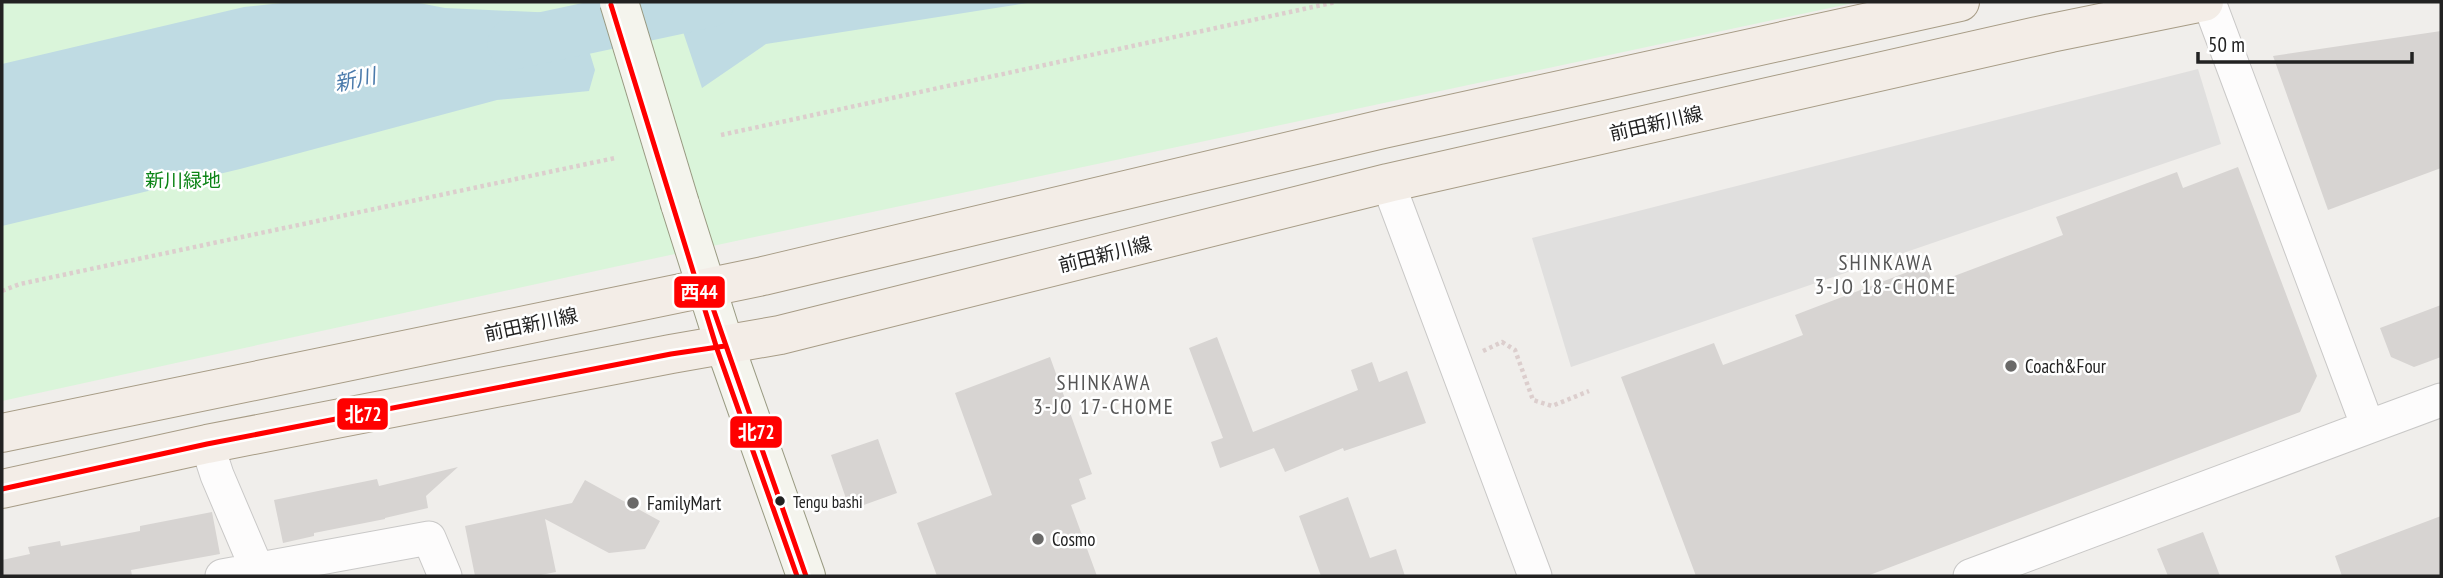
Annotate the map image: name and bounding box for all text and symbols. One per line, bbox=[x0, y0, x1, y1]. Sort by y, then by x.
scale bar bbox=[2198, 21, 2412, 65]
text: 50 m bbox=[2208, 31, 2245, 58]
water label: 新川 bbox=[332, 62, 380, 97]
street label: 前田新川線 bbox=[1607, 101, 1705, 145]
park label: 新川緑地 bbox=[145, 168, 221, 192]
street label: 前田新川線 bbox=[1056, 231, 1154, 277]
district label: SHINKAWA 3-JO 18-CHOME bbox=[1815, 249, 1957, 300]
line badge: 西44 bbox=[673, 275, 726, 309]
text: 西44 bbox=[680, 280, 718, 304]
street label: 前田新川線 bbox=[482, 302, 580, 346]
place label: Coach&Four bbox=[2025, 354, 2107, 378]
marker: Coach&Four bbox=[2003, 358, 2019, 374]
district label: SHINKAWA 3-JO 17-CHOME bbox=[1033, 369, 1175, 420]
line badge: 北72 bbox=[336, 397, 389, 431]
text: 北72 bbox=[344, 402, 382, 426]
line badge: 北72 bbox=[729, 415, 783, 449]
text: 北72 bbox=[737, 420, 775, 444]
place label: FamilyMart bbox=[647, 491, 722, 515]
place label: Tengu bashi bbox=[793, 491, 863, 513]
marker: Tengu bashi bbox=[773, 494, 787, 508]
marker: FamilyMart bbox=[625, 495, 641, 511]
place label: Cosmo bbox=[1052, 527, 1095, 551]
marker: Cosmo bbox=[1030, 531, 1046, 547]

